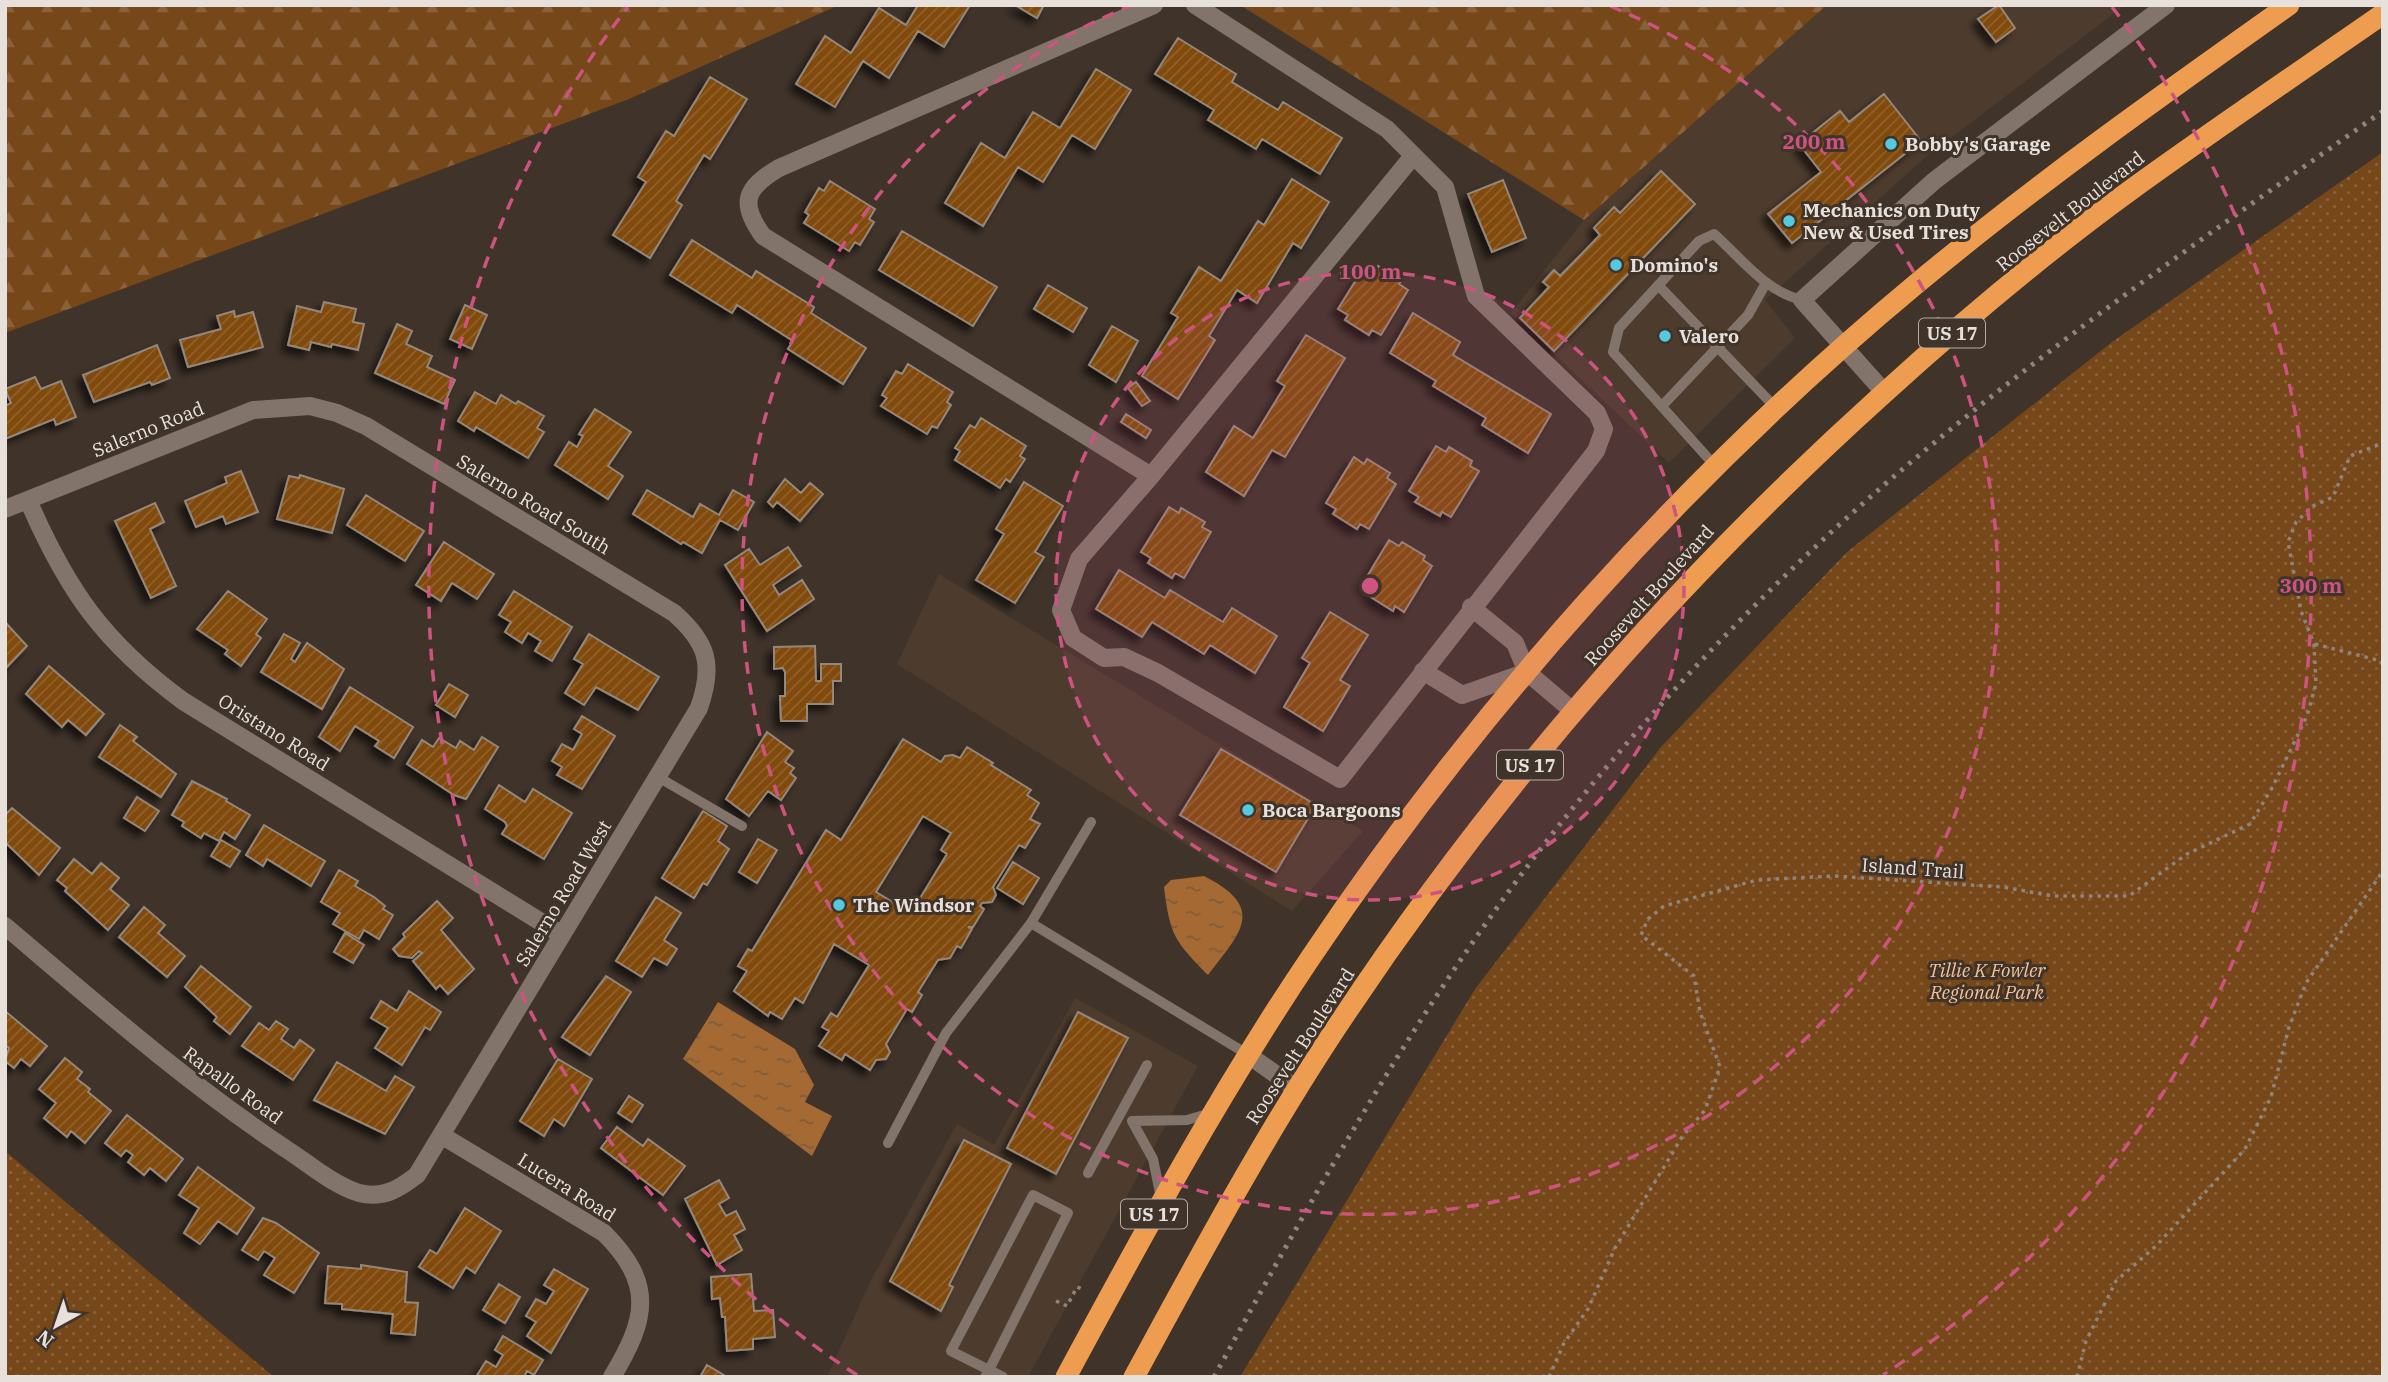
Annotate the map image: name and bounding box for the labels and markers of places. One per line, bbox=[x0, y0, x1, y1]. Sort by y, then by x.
place label: Bobby's Garage bbox=[1905, 132, 2051, 156]
marker: Bobby's Garage bbox=[1883, 136, 1899, 152]
place label: Mechanics on Duty New & Used Tires bbox=[1803, 198, 1980, 244]
marker: Mechanics on Duty New & Used Tires bbox=[1781, 213, 1797, 229]
place label: Domino's bbox=[1630, 253, 1718, 277]
marker: Domino's bbox=[1608, 257, 1624, 273]
place label: Valero bbox=[1679, 324, 1739, 348]
marker: Valero bbox=[1657, 328, 1673, 344]
centre of rings bbox=[1358, 574, 1382, 598]
place label: Boca Bargoons bbox=[1262, 798, 1401, 822]
marker: Boca Bargoons bbox=[1240, 802, 1256, 818]
place label: The Windsor bbox=[853, 893, 975, 917]
marker: The Windsor bbox=[831, 897, 847, 913]

